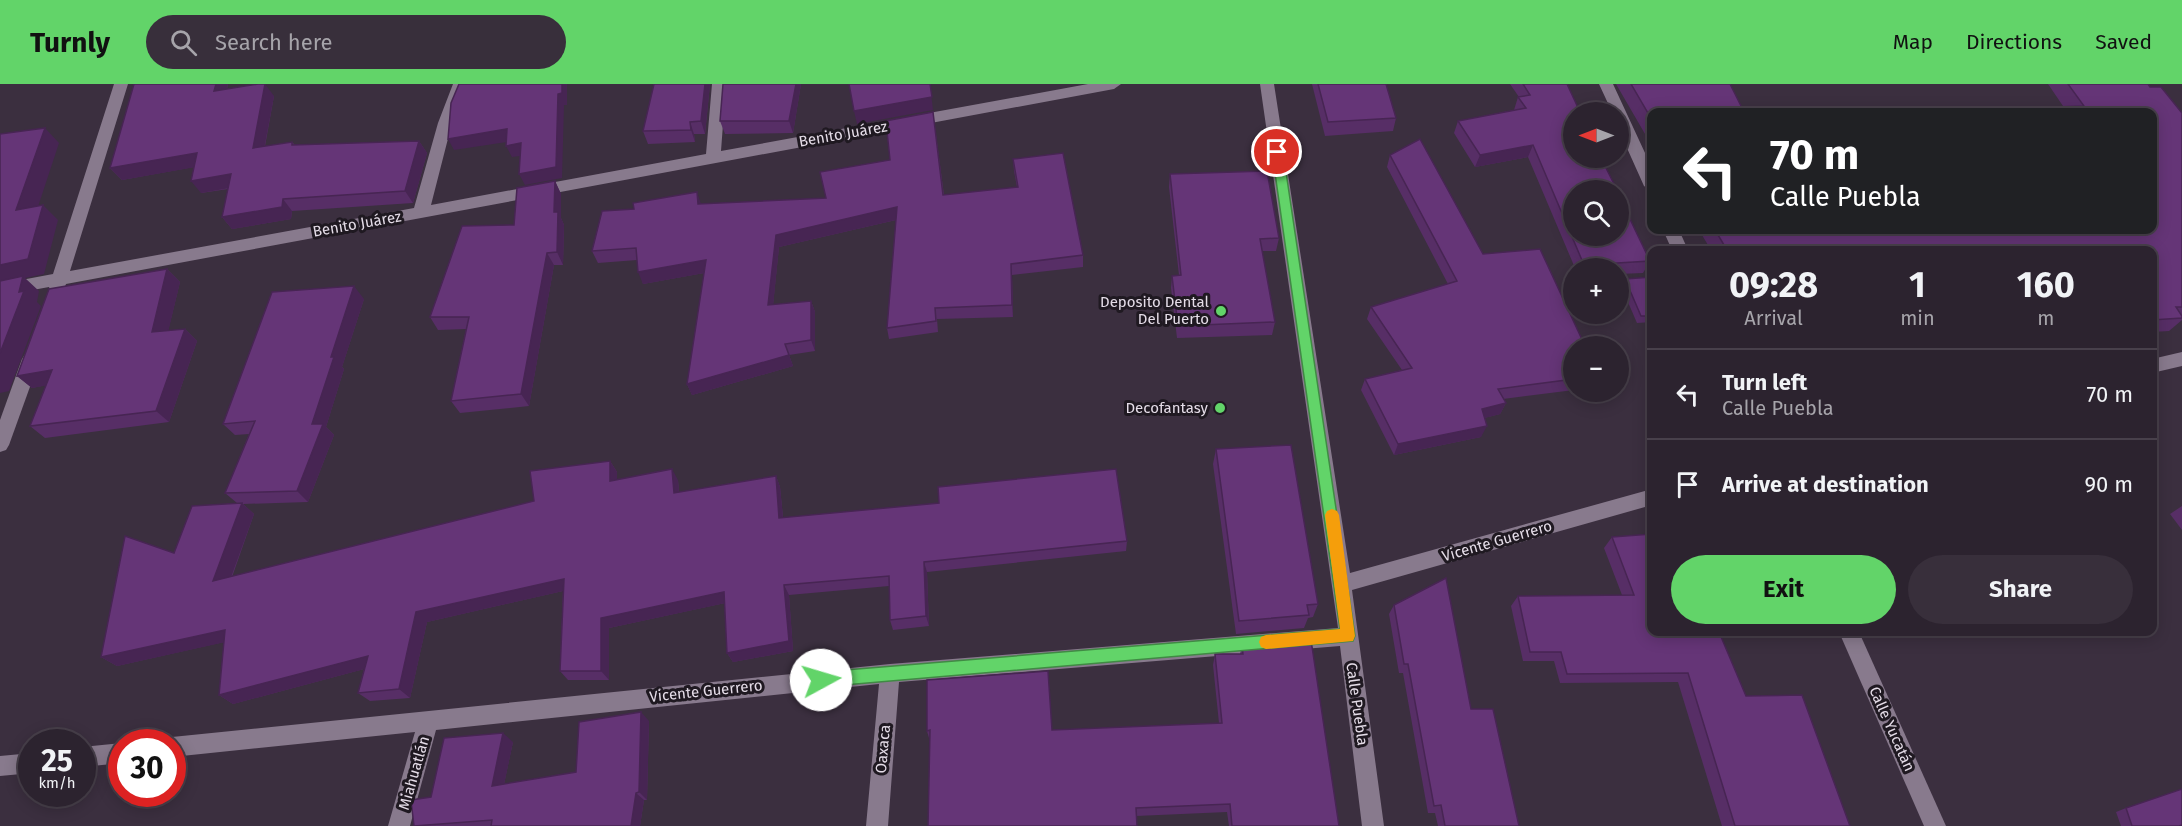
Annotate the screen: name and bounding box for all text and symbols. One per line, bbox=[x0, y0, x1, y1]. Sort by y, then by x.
search box bbox=[146, 15, 566, 69]
text: Turnly bbox=[30, 26, 110, 59]
icon: search bbox=[167, 26, 200, 59]
text: Search here bbox=[215, 29, 332, 56]
text: Map bbox=[1893, 29, 1933, 55]
text: Directions bbox=[1966, 29, 2062, 55]
text: Saved bbox=[2095, 29, 2152, 55]
north arrow bbox=[1563, 102, 1629, 168]
map controls bbox=[1563, 102, 1629, 402]
street label: Benito Juárez bbox=[797, 117, 889, 151]
pin bbox=[1251, 126, 1302, 177]
text: 70 m bbox=[1770, 130, 1859, 180]
icon: left bbox=[1671, 132, 1749, 210]
icon: arrive bbox=[1260, 135, 1293, 168]
button: search bbox=[1563, 180, 1629, 246]
text: Calle Puebla bbox=[1770, 181, 1921, 213]
street label: Benito Juárez bbox=[311, 207, 403, 241]
button: + bbox=[1563, 258, 1629, 324]
text: 09:28 bbox=[1729, 263, 1818, 307]
text: 1 bbox=[1909, 263, 1926, 307]
text: 160 bbox=[2017, 263, 2075, 307]
place label: Deposito Dental Del Puerto bbox=[1100, 293, 1210, 328]
marker: Deposito Dental Del Puerto bbox=[1214, 304, 1228, 318]
text: Arrival bbox=[1744, 306, 1803, 330]
text: min bbox=[1900, 306, 1935, 330]
text: m bbox=[2037, 306, 2054, 330]
button: − bbox=[1563, 336, 1629, 402]
text: Turn left bbox=[1722, 369, 1807, 396]
icon: left bbox=[1671, 378, 1704, 411]
text: 70 m bbox=[2087, 381, 2133, 408]
text: Calle Puebla bbox=[1722, 396, 1834, 420]
place label: Decofantasy bbox=[1125, 399, 1209, 417]
marker: Decofantasy bbox=[1213, 401, 1227, 415]
icon: arrive bbox=[1671, 468, 1704, 501]
text: Arrive at destination bbox=[1722, 471, 1929, 498]
text: 90 m bbox=[2084, 471, 2133, 498]
street label: Vicente Guerrero bbox=[1440, 517, 1554, 565]
button: Exit bbox=[1671, 555, 1896, 624]
button: Share bbox=[1908, 555, 2133, 624]
position arrow bbox=[789, 648, 853, 712]
street label: Calle Puebla bbox=[1342, 661, 1372, 747]
street label: Vicente Guerrero bbox=[649, 676, 763, 706]
street label: Calle Yucatán bbox=[1865, 684, 1919, 774]
street label: Oaxaca bbox=[872, 724, 894, 774]
speed limit sign: 30 bbox=[108, 729, 186, 807]
street label: Miahuatlán bbox=[395, 734, 433, 812]
text: 25 bbox=[41, 743, 73, 779]
text: km/h bbox=[38, 774, 76, 792]

